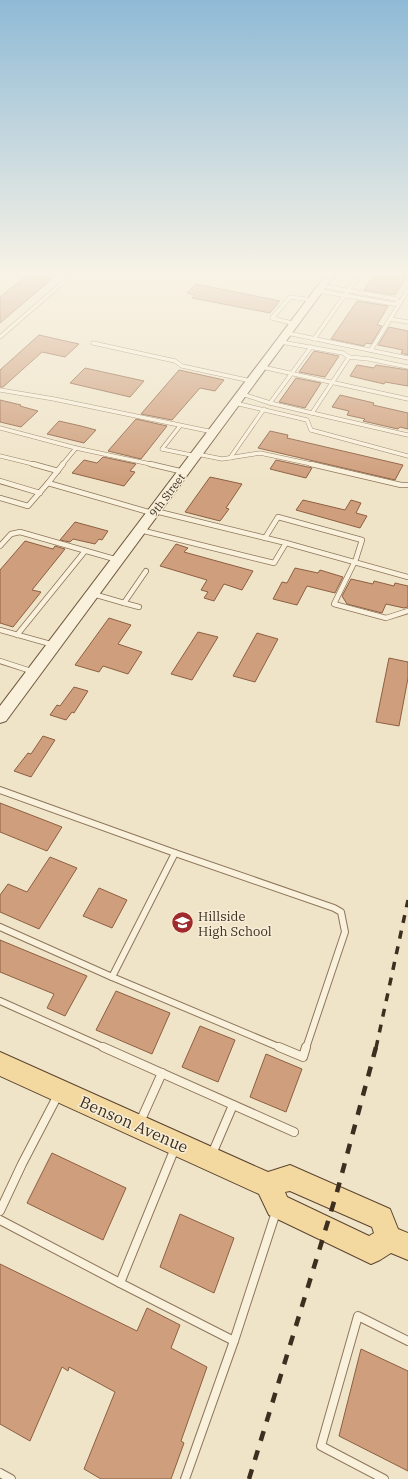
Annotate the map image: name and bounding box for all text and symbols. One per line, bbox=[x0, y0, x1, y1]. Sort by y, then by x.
street label: 9th Street bbox=[146, 470, 188, 520]
place label: Hillside High School bbox=[198, 908, 272, 940]
school or university icon: Hillside High School bbox=[169, 910, 195, 936]
street label: Benson Avenue bbox=[77, 1091, 191, 1157]

